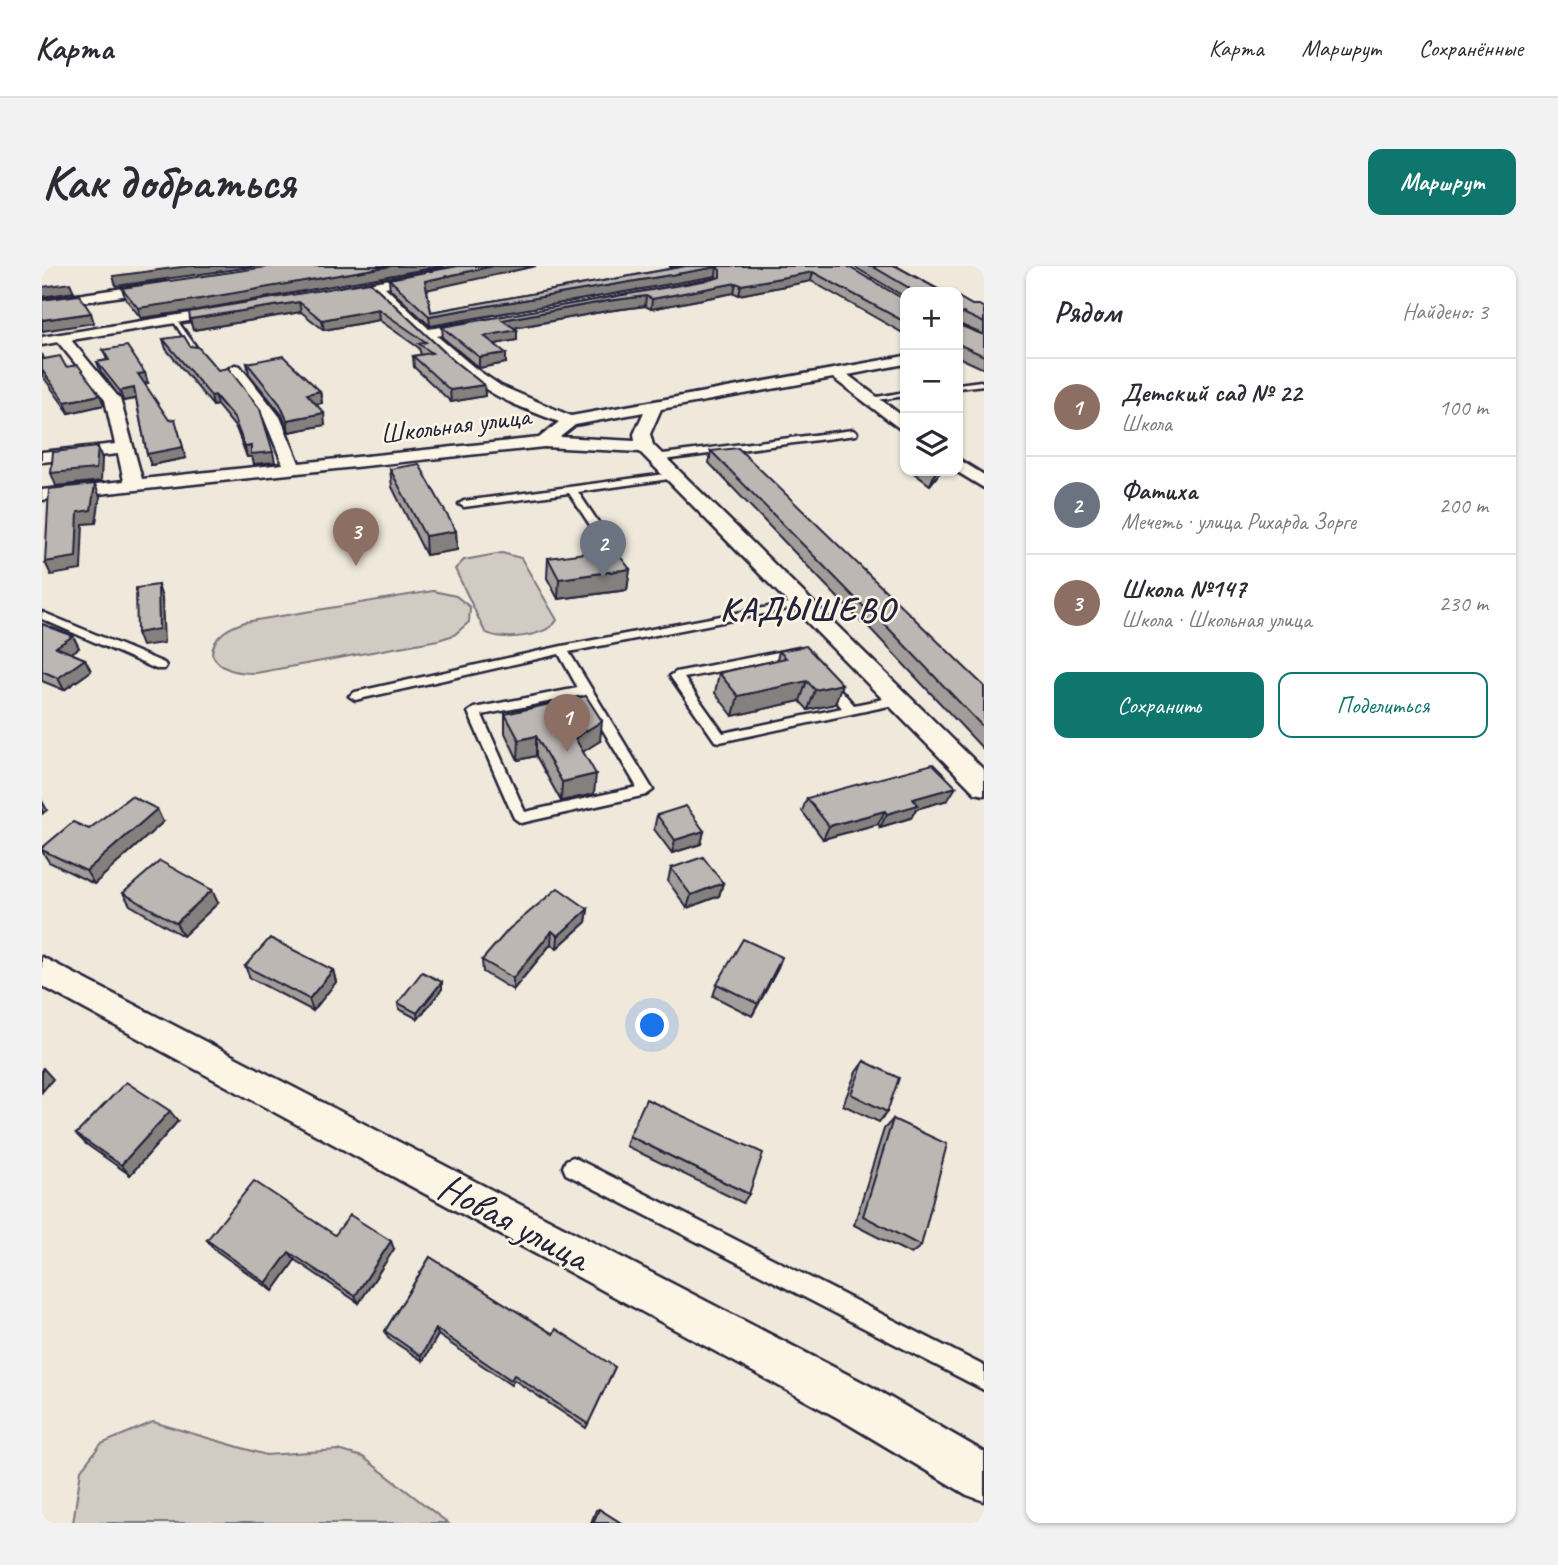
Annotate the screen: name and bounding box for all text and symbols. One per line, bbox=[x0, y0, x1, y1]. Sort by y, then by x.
text: Карта bbox=[35, 27, 114, 69]
text: Карта bbox=[1209, 33, 1264, 63]
text: Маршрут bbox=[1302, 33, 1381, 63]
text: Сохранённые bbox=[1419, 33, 1523, 63]
button: Маршрут bbox=[1368, 149, 1516, 215]
text: Как добраться bbox=[42, 151, 295, 213]
map controls bbox=[900, 287, 963, 476]
button: + bbox=[900, 287, 963, 350]
text: Рядом bbox=[1054, 293, 1121, 331]
text: Найдено: 3 bbox=[1402, 297, 1488, 326]
button: − bbox=[900, 350, 963, 413]
text: Детский сад № 22 bbox=[1121, 376, 1302, 409]
text: 1 bbox=[1072, 393, 1082, 422]
text: 100 m bbox=[1439, 393, 1488, 422]
street label: Школьная улица bbox=[378, 398, 535, 451]
text: Школа bbox=[1121, 409, 1172, 438]
button: layers bbox=[900, 413, 963, 476]
text: Фатиха bbox=[1121, 474, 1197, 507]
text: 2 bbox=[1072, 491, 1082, 520]
text: 200 m bbox=[1439, 491, 1488, 520]
text: Мечеть · улица Рихарда Зорге bbox=[1121, 507, 1356, 536]
pin: 3 bbox=[333, 508, 379, 566]
pin: 2 bbox=[580, 520, 626, 578]
text: Школа №147 bbox=[1121, 572, 1246, 605]
district label: КАДЫШЕВО bbox=[720, 588, 898, 630]
text: 3 bbox=[1072, 589, 1082, 618]
text: 230 m bbox=[1439, 589, 1488, 618]
text: Школа · Школьная улица bbox=[1121, 605, 1311, 634]
button: Сохранить bbox=[1054, 672, 1264, 738]
button: Поделиться bbox=[1278, 672, 1488, 738]
pin: 1 bbox=[544, 694, 590, 752]
your location bbox=[635, 1008, 669, 1042]
street label: Новая улица bbox=[430, 1161, 601, 1284]

